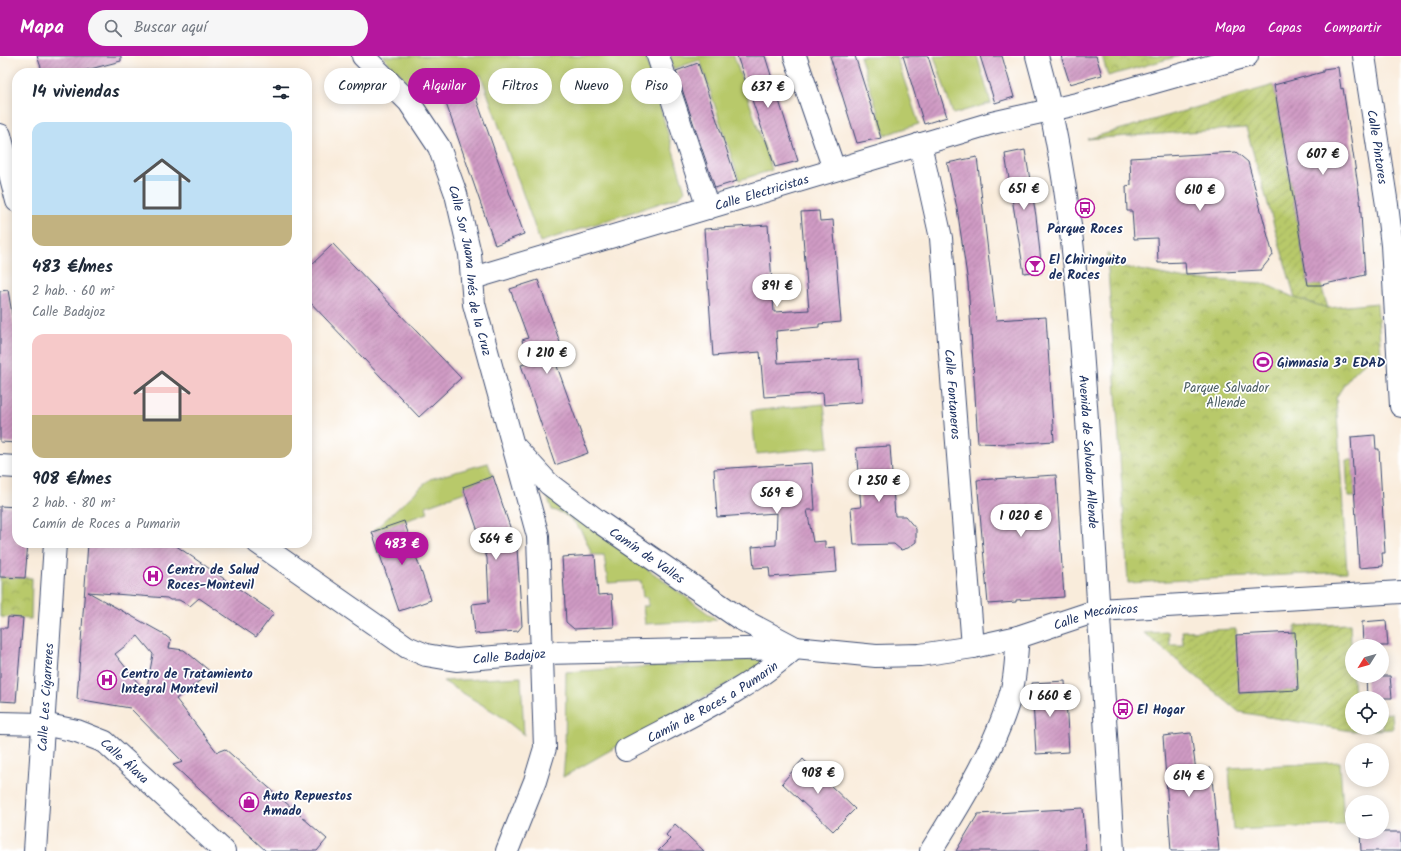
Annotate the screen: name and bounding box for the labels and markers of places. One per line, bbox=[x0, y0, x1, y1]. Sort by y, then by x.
pin: 637 € bbox=[740, 75, 796, 109]
pin: 607 € bbox=[1295, 142, 1351, 176]
pin: 651 € bbox=[996, 177, 1052, 211]
pin: 610 € bbox=[1172, 178, 1228, 212]
bus stop icon: Parque Roces bbox=[1074, 197, 1096, 219]
place label: Parque Roces bbox=[1047, 219, 1123, 240]
place label: El Chiringuito de Roces bbox=[1049, 250, 1126, 286]
bar icon: El Chiringuito de Roces bbox=[1024, 255, 1046, 277]
pin: 891 € bbox=[749, 274, 805, 308]
pin: 1 210 € bbox=[510, 341, 584, 375]
sports icon: Gimnasia 3ª EDAD bbox=[1252, 351, 1274, 373]
place label: Gimnasia 3ª EDAD bbox=[1277, 353, 1386, 374]
pin: 1 250 € bbox=[842, 469, 916, 503]
pin: 569 € bbox=[749, 481, 805, 515]
pin: 1 020 € bbox=[984, 504, 1058, 538]
pin: 564 € bbox=[468, 527, 524, 561]
pin: 483 € bbox=[374, 532, 430, 566]
place label: Centro de Salud Roces-Montevil bbox=[167, 560, 260, 596]
hospital icon: Centro de Salud Roces-Montevil bbox=[142, 565, 164, 587]
place label: Centro de Tratamiento Integral Montevil bbox=[121, 664, 253, 700]
hospital icon: Centro de Tratamiento Integral Montevil bbox=[96, 669, 118, 691]
pin: 1 660 € bbox=[1013, 684, 1087, 718]
bus stop icon: El Hogar bbox=[1112, 698, 1134, 720]
place label: El Hogar bbox=[1137, 700, 1186, 721]
pin: 908 € bbox=[790, 761, 846, 795]
pin: 614 € bbox=[1161, 764, 1217, 798]
place label: Auto Repuestos Amado bbox=[263, 786, 352, 822]
shop icon: Auto Repuestos Amado bbox=[238, 791, 260, 813]

